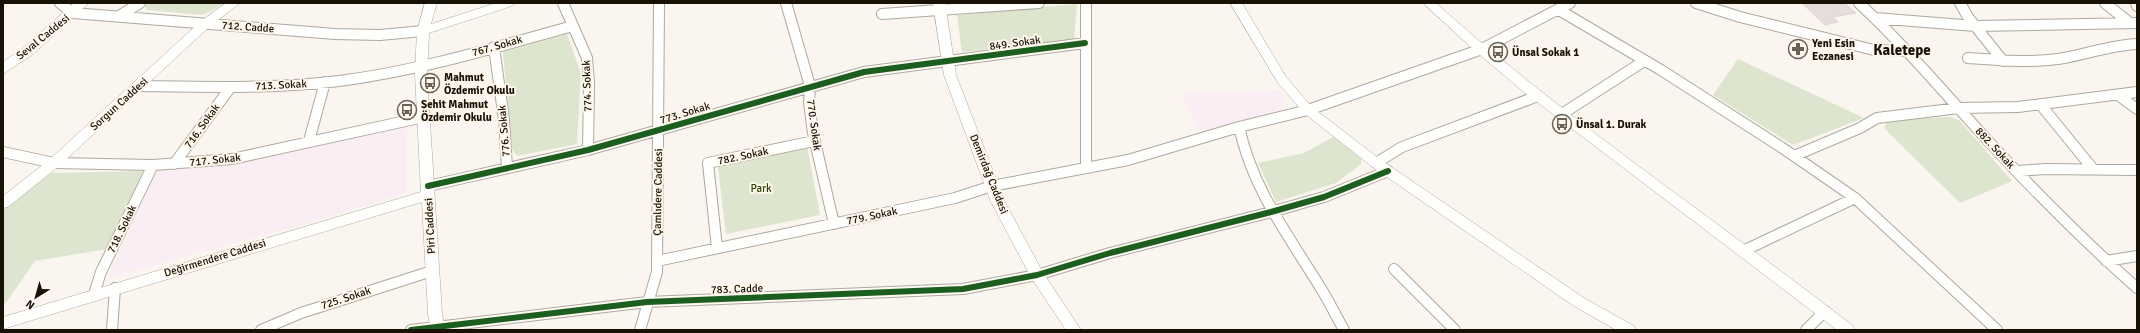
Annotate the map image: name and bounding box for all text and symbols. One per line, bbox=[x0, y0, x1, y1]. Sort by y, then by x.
street label: Seval Caddesi bbox=[14, 12, 72, 62]
street label: 712. Cadde bbox=[221, 19, 275, 35]
street label: 767. Sokak bbox=[470, 33, 524, 59]
street label: 849. Sokak bbox=[989, 33, 1042, 53]
place label: Yeni Esin Eczanesi bbox=[1811, 37, 1855, 63]
pharmacy icon: Yeni Esin Eczanesi bbox=[1787, 38, 1809, 60]
bus stop icon: Ünsal Sokak 1 bbox=[1487, 41, 1509, 63]
district label: Kaletepe bbox=[1873, 41, 1931, 59]
place label: Ünsal Sokak 1 bbox=[1512, 45, 1579, 59]
street label: 774. Sokak bbox=[580, 60, 594, 112]
place label: Mahmut Özdemir Okulu bbox=[444, 71, 515, 97]
bus stop icon: Mahmut Özdemir Okulu bbox=[419, 72, 441, 94]
street label: Sorgun Caddesi bbox=[87, 75, 151, 133]
street label: 713. Sokak bbox=[255, 77, 308, 93]
place label: Şehit Mahmut Özdemir Okulu bbox=[421, 98, 492, 124]
bus stop icon: Şehit Mahmut Özdemir Okulu bbox=[396, 99, 418, 121]
street label: 773. Sokak bbox=[658, 99, 712, 127]
street label: 770. Sokak bbox=[804, 99, 824, 152]
street label: 716. Sokak bbox=[182, 101, 223, 151]
street label: 776. Sokak bbox=[495, 104, 513, 157]
bus stop icon: Ünsal 1. Durak bbox=[1551, 113, 1573, 135]
place label: Ünsal 1. Durak bbox=[1576, 117, 1647, 131]
street label: 882. Sokak bbox=[1973, 125, 2018, 172]
street label: Demirdağ Caddesi bbox=[967, 132, 1011, 216]
street label: 782. Sokak bbox=[716, 144, 770, 168]
street label: Çamlıdere Caddesi bbox=[651, 148, 665, 236]
street label: 717. Sokak bbox=[189, 151, 242, 169]
park label: Park bbox=[750, 182, 772, 195]
street label: Piri Caddesi bbox=[422, 198, 438, 254]
street label: 718. Sokak bbox=[105, 203, 139, 255]
street label: 779. Sokak bbox=[845, 204, 899, 228]
street label: Değirmendere Caddesi bbox=[162, 236, 268, 280]
north arrow bbox=[16, 277, 56, 317]
street label: 783. Cadde bbox=[711, 282, 763, 296]
street label: 725. Sokak bbox=[319, 284, 373, 312]
text: N bbox=[23, 297, 37, 312]

